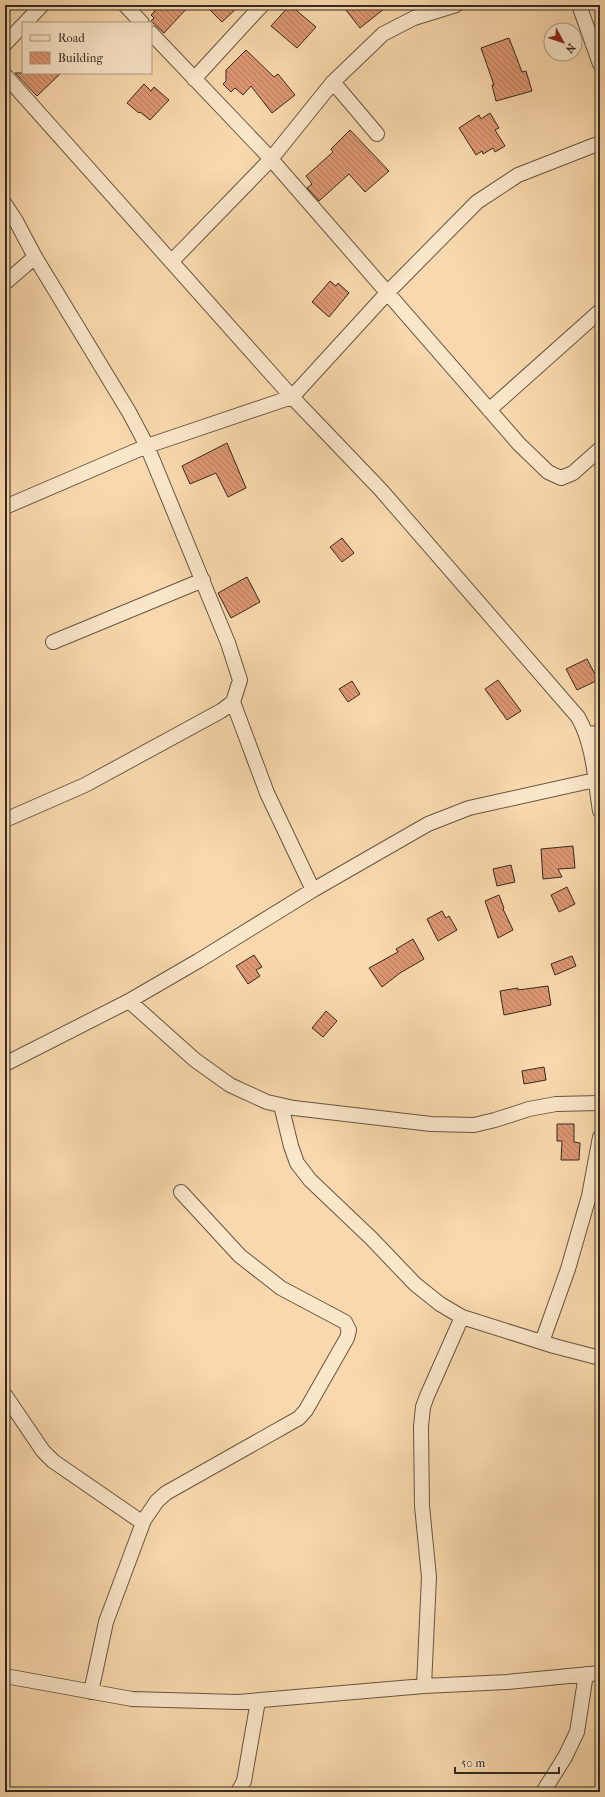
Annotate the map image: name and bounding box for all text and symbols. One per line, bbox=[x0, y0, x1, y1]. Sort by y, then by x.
legend bbox=[22, 22, 152, 74]
north arrow bbox=[543, 22, 583, 62]
text: Road bbox=[58, 31, 85, 45]
text: N bbox=[562, 41, 578, 56]
text: Building bbox=[58, 51, 103, 65]
scale bar bbox=[455, 1749, 559, 1775]
text: 50 m bbox=[461, 1756, 485, 1770]

